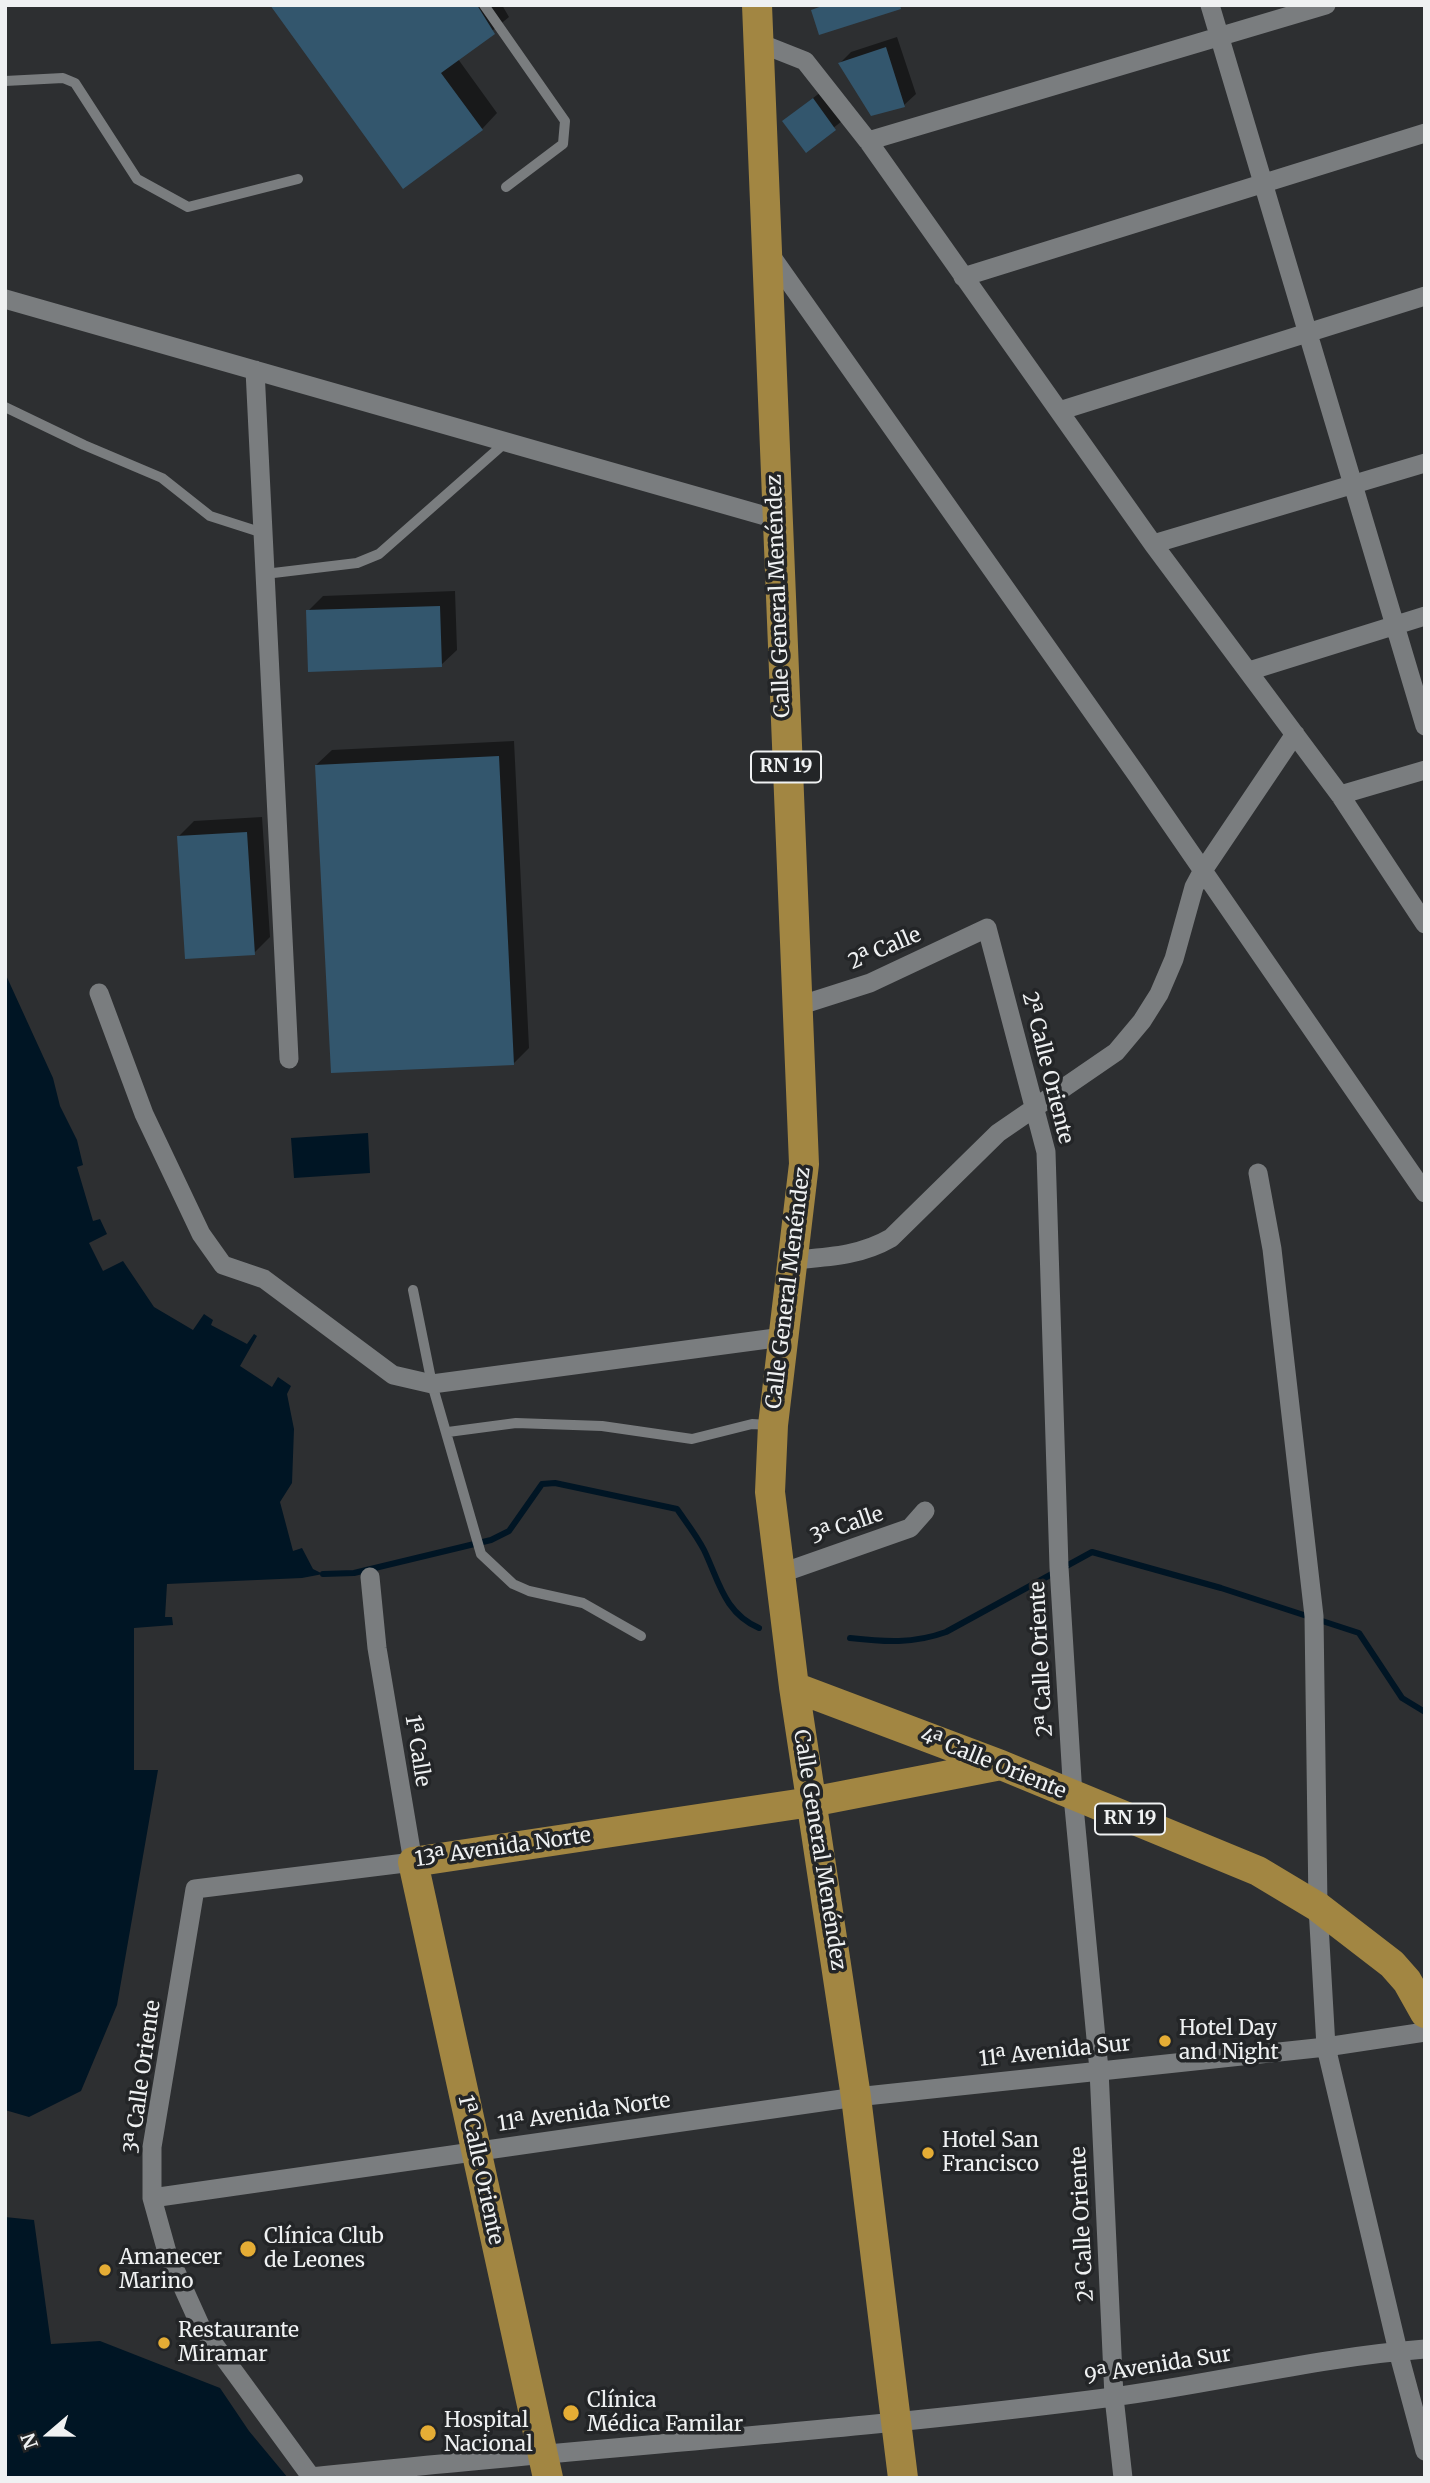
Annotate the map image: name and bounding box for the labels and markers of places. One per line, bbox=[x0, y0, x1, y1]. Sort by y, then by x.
place label: Hotel Day and Night bbox=[1179, 2016, 1279, 2066]
marker: Hotel Day and Night bbox=[1157, 2033, 1173, 2049]
place label: Hotel San Francisco bbox=[942, 2128, 1039, 2178]
marker: Hotel San Francisco bbox=[920, 2145, 936, 2161]
place label: Clínica Club de Leones bbox=[264, 2224, 384, 2274]
marker: Clínica Club de Leones bbox=[238, 2239, 258, 2259]
place label: Amanecer Marino bbox=[119, 2245, 222, 2295]
marker: Amanecer Marino bbox=[97, 2262, 113, 2278]
place label: Restaurante Miramar bbox=[178, 2318, 299, 2368]
marker: Restaurante Miramar bbox=[156, 2335, 172, 2351]
place label: Clínica Médica Familar bbox=[587, 2388, 743, 2438]
marker: Clínica Médica Familar bbox=[561, 2403, 581, 2423]
place label: Hospital Nacional bbox=[444, 2408, 533, 2458]
marker: Hospital Nacional bbox=[418, 2423, 438, 2443]

